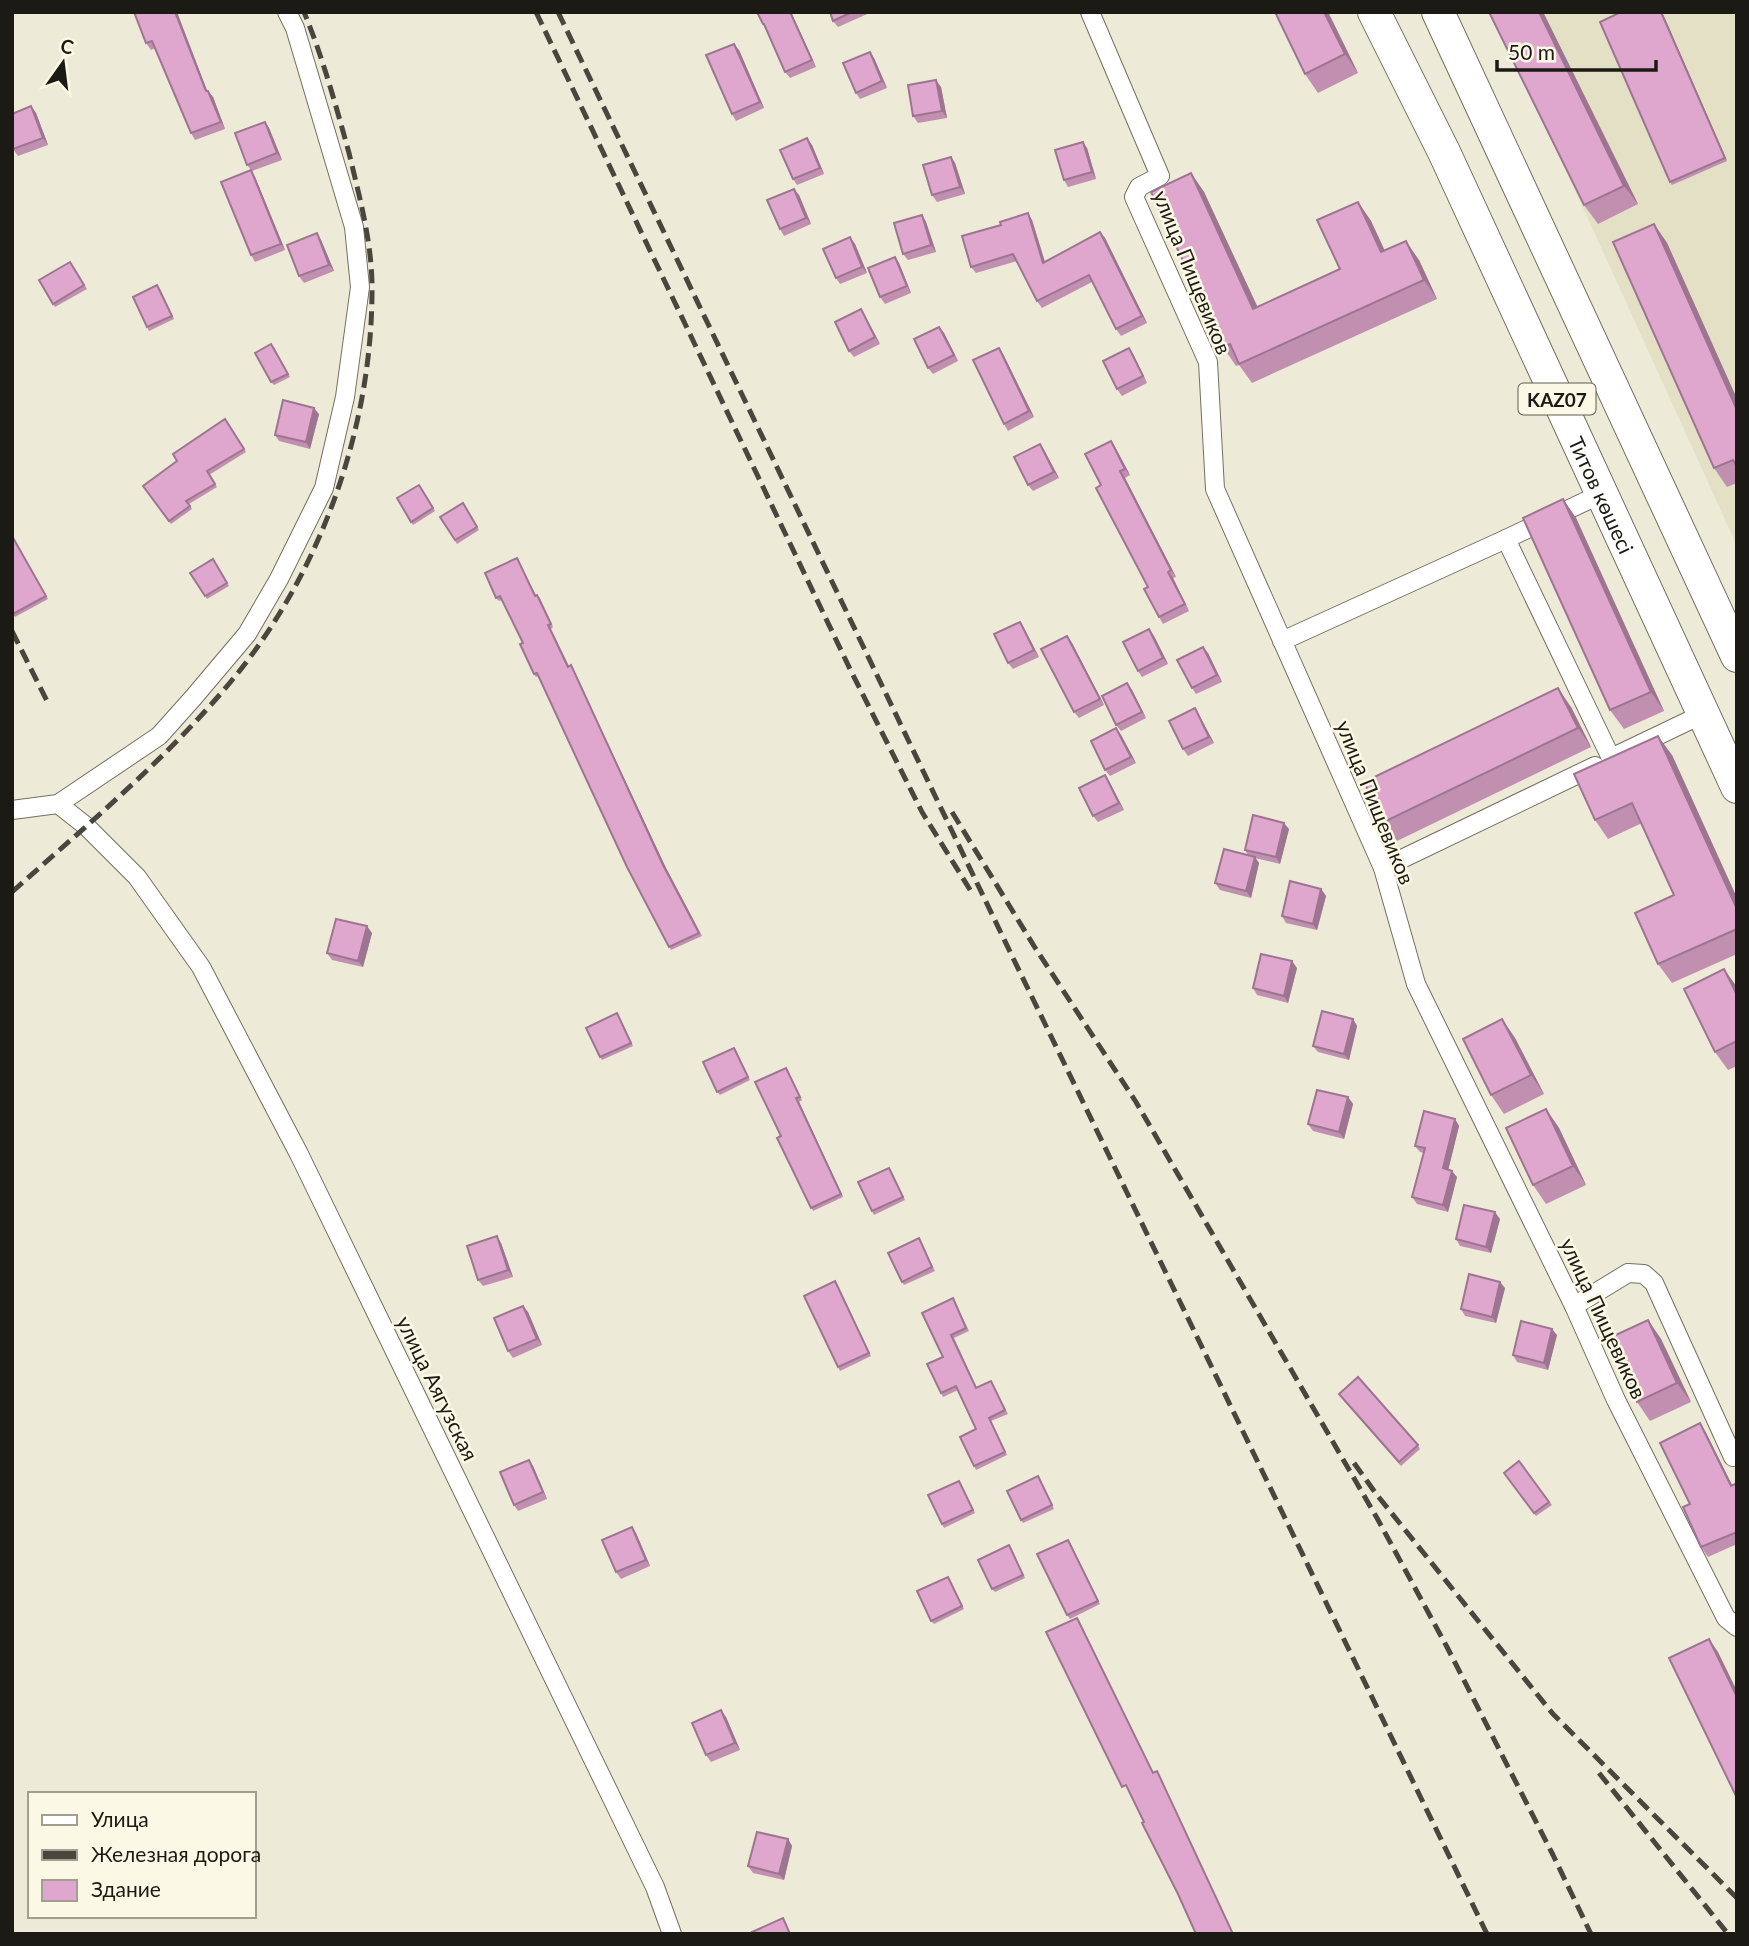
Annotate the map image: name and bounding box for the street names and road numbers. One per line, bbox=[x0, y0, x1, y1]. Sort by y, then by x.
street label: улица Пищевиков bbox=[1149, 186, 1237, 358]
road number: KAZ07 bbox=[1518, 384, 1596, 414]
street label: Титов көшесі bbox=[1564, 432, 1640, 557]
street label: улица Пищевиков bbox=[1332, 716, 1420, 888]
street label: улица Пищевиков bbox=[1556, 1234, 1652, 1402]
street label: улица Аягузская bbox=[392, 1312, 484, 1464]

